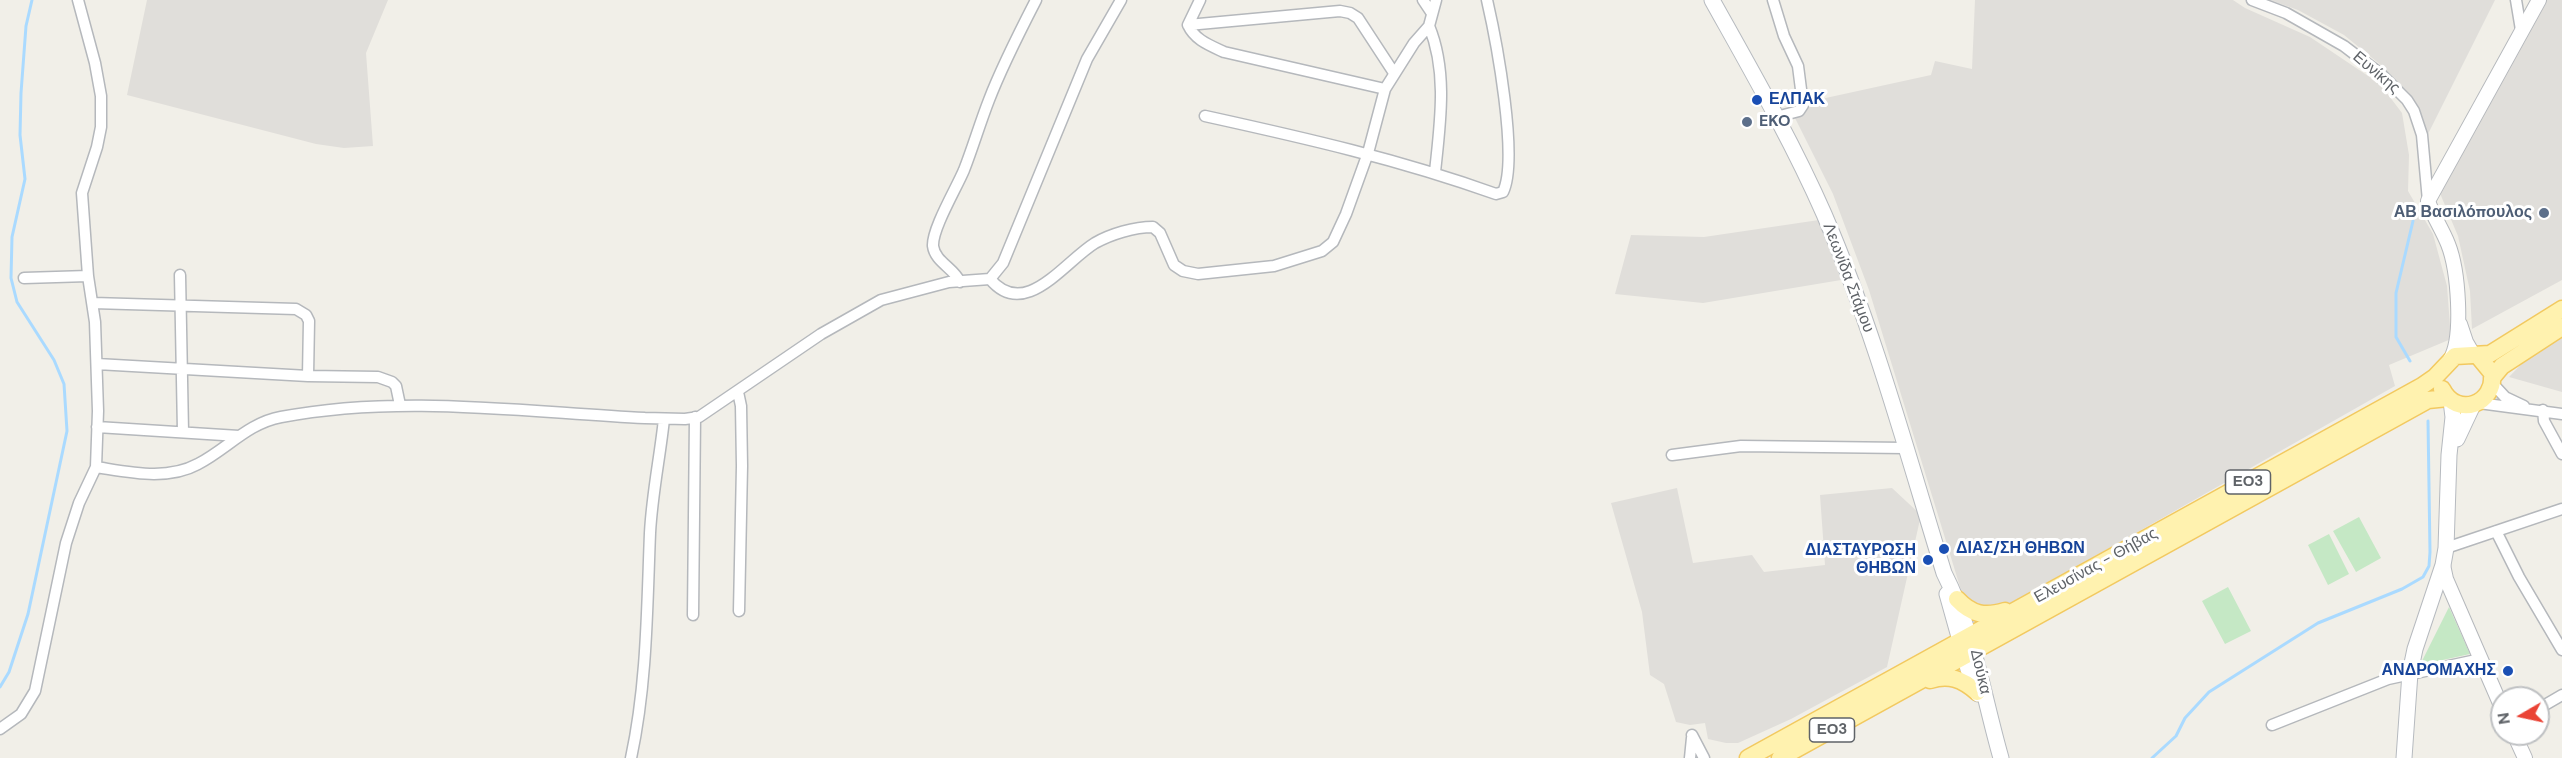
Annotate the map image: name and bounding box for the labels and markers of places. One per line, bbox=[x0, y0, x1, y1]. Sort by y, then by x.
place label: ΕΛΠΑΚ bbox=[1769, 90, 1825, 110]
marker: ΕΛΠΑΚ bbox=[1750, 93, 1764, 107]
place label: EKO bbox=[1759, 112, 1790, 132]
marker: EKO bbox=[1740, 115, 1754, 129]
place label: ΑΒ Βασιλόπουλος bbox=[2394, 203, 2532, 223]
marker: ΑΒ Βασιλόπουλος bbox=[2537, 206, 2551, 220]
place label: ΔΙΑΣ/ΣΗ ΘΗΒΩΝ bbox=[1956, 539, 2085, 559]
place label: ΔΙΑΣΤΑΥΡΩΣΗ ΘΗΒΩΝ bbox=[1805, 541, 1916, 579]
marker: ΔΙΑΣ/ΣΗ ΘΗΒΩΝ bbox=[1937, 542, 1951, 556]
marker: ΔΙΑΣΤΑΥΡΩΣΗ ΘΗΒΩΝ bbox=[1921, 553, 1935, 567]
place label: ΑΝΔΡΟΜΑΧΗΣ bbox=[2382, 661, 2496, 681]
marker: ΑΝΔΡΟΜΑΧΗΣ bbox=[2501, 664, 2515, 678]

